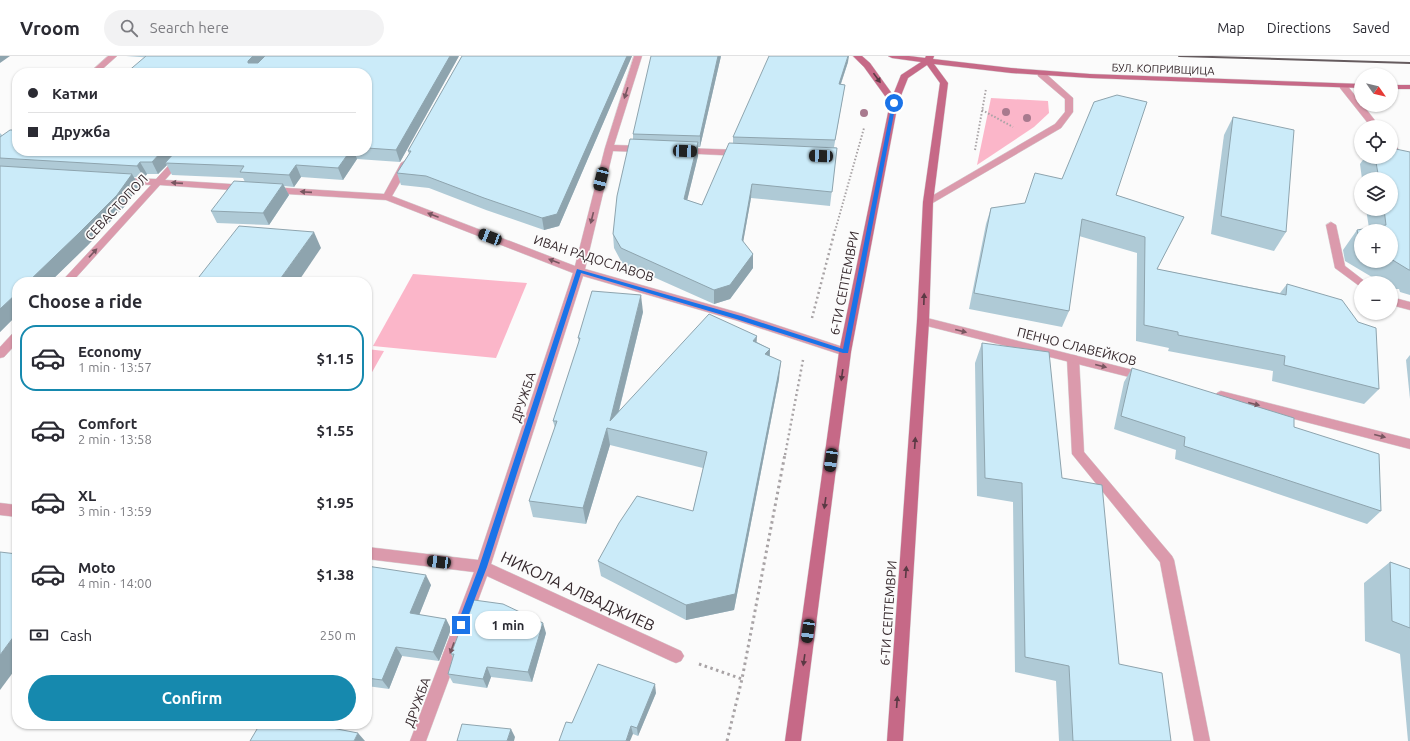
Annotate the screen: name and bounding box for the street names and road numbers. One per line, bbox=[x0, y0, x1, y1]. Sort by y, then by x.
street label: БУЛ. КОПРИВЩИЦА bbox=[1111, 61, 1216, 77]
street label: СЕВАСТОПОЛ bbox=[82, 171, 150, 243]
street label: 6-ТИ СЕПТЕМВРИ bbox=[827, 230, 861, 336]
street label: ИВАН РАДОСЛАВОВ bbox=[532, 232, 656, 284]
street label: ПЕНЧО СЛАВЕЙКОВ bbox=[1016, 324, 1138, 368]
street label: ДРУЖБА bbox=[508, 370, 538, 424]
street label: НИКОЛА АЛВАДЖИЕВ bbox=[498, 547, 658, 635]
street label: 6-ТИ СЕПТЕМВРИ bbox=[877, 560, 899, 666]
street label: ДРУЖБА bbox=[402, 675, 433, 729]

